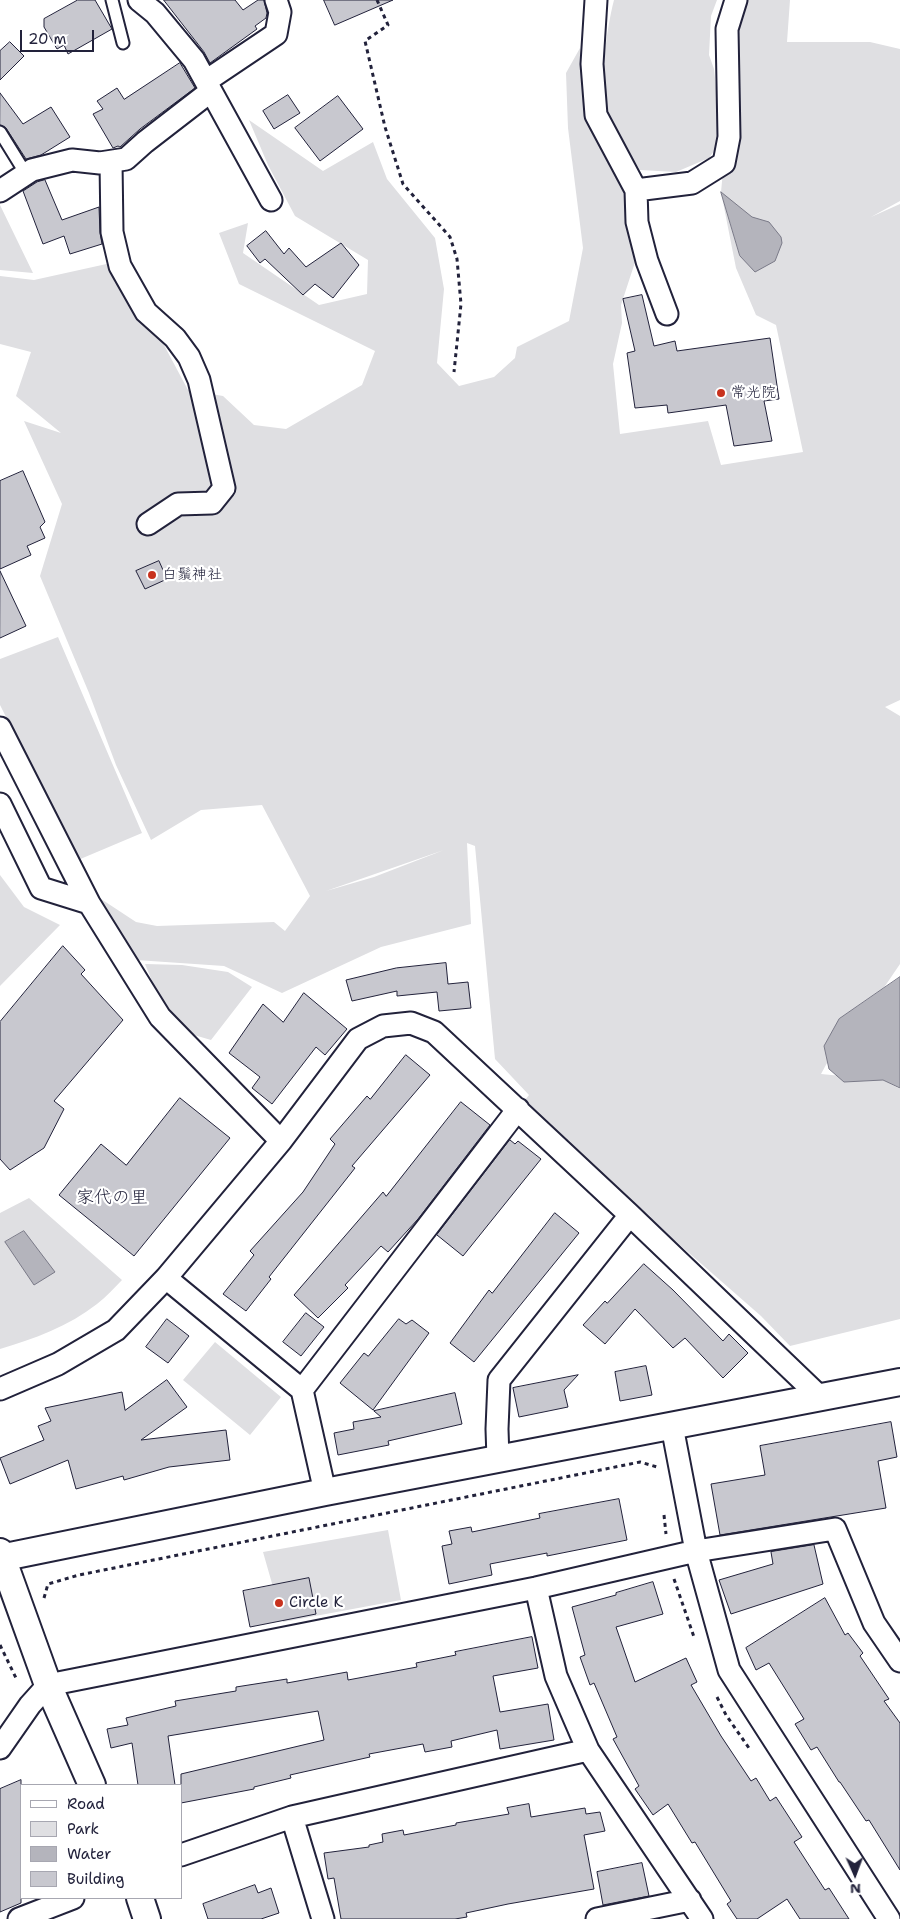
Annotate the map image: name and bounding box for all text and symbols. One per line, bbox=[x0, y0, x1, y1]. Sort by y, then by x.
scale bar bbox=[22, 20, 96, 52]
text: 20 m bbox=[28, 29, 67, 49]
place label: 常光院 bbox=[731, 384, 776, 402]
marker: 常光院 bbox=[715, 387, 727, 399]
place label: 白鬚神社 bbox=[162, 566, 222, 584]
marker: 白鬚神社 bbox=[146, 569, 158, 581]
district label: 家代の里 bbox=[76, 1187, 148, 1209]
place label: Circle K bbox=[289, 1594, 343, 1612]
marker: Circle K bbox=[273, 1597, 285, 1609]
legend bbox=[20, 1784, 182, 1899]
text: Road bbox=[67, 1794, 105, 1814]
text: Park bbox=[67, 1819, 99, 1839]
text: Water bbox=[67, 1844, 111, 1864]
north arrow bbox=[830, 1849, 880, 1899]
text: Building bbox=[67, 1869, 124, 1889]
text: N bbox=[850, 1880, 861, 1898]

